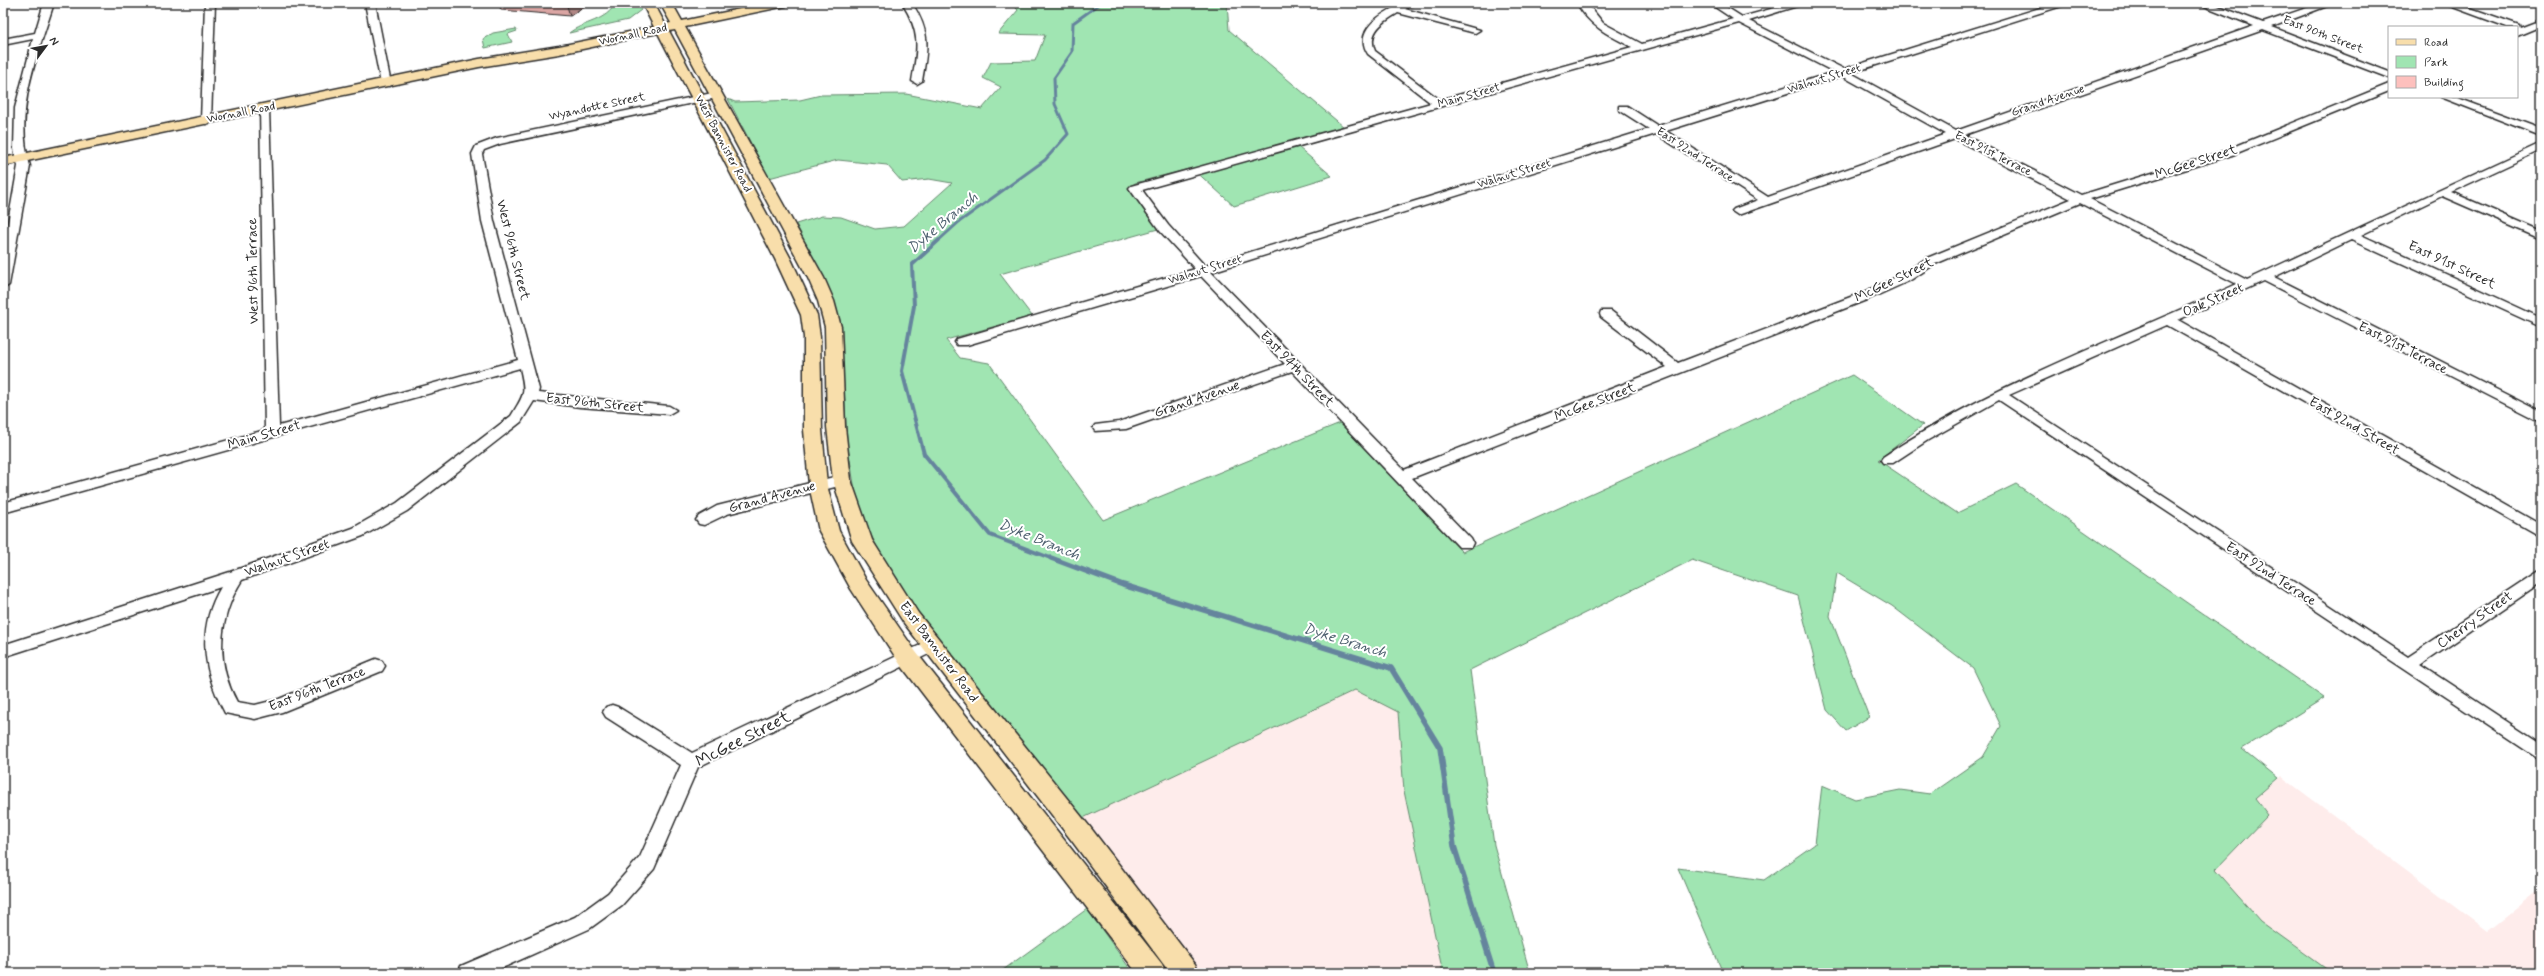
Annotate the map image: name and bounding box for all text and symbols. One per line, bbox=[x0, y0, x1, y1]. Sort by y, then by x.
street label: East 90th Street bbox=[2281, 12, 2365, 58]
street label: Wornall Road bbox=[597, 20, 669, 50]
north arrow bbox=[26, 26, 66, 66]
legend bbox=[2388, 26, 2518, 98]
text: N bbox=[46, 34, 62, 48]
text: Road bbox=[2424, 35, 2448, 51]
text: Park bbox=[2424, 55, 2448, 71]
street label: Walnut Street bbox=[1785, 60, 1863, 98]
text: Building bbox=[2424, 75, 2464, 92]
street label: Main Street bbox=[1436, 79, 1503, 113]
street label: Grand Avenue bbox=[2009, 81, 2087, 121]
street label: Wyandotte Street bbox=[547, 89, 647, 125]
street label: West Bannister Road bbox=[691, 93, 755, 195]
street label: Wornall Road bbox=[205, 99, 277, 127]
street label: East 92nd Terrace bbox=[1653, 124, 1737, 186]
street label: East 91st Terrace bbox=[1952, 128, 2034, 180]
street label: McGee Street bbox=[2153, 140, 2240, 184]
street label: Walnut Street bbox=[1475, 155, 1553, 193]
water label: Dyke Branch bbox=[904, 188, 983, 258]
street label: West 96th Street bbox=[492, 198, 534, 303]
street label: West 96th Terrace bbox=[243, 217, 263, 324]
street label: East 91st Street bbox=[2405, 237, 2500, 294]
street label: Walnut Street bbox=[1166, 251, 1244, 289]
street label: McGee Street bbox=[1852, 253, 1937, 307]
street label: Oak Street bbox=[2180, 279, 2246, 321]
street label: East 91st Terrace bbox=[2355, 318, 2451, 379]
street label: East 94th Street bbox=[1256, 327, 1339, 412]
street label: Grand Avenue bbox=[1152, 376, 1242, 422]
street label: McGee Street bbox=[1552, 378, 1639, 426]
street label: East 96th Street bbox=[545, 389, 646, 417]
street label: East 92nd Street bbox=[2306, 393, 2403, 459]
street label: Main Street bbox=[225, 416, 303, 454]
street label: Grand Avenue bbox=[727, 477, 817, 517]
water label: Dyke Branch bbox=[995, 515, 1083, 565]
street label: Walnut Street bbox=[242, 535, 332, 581]
street label: East 92nd Terrace bbox=[2222, 538, 2320, 610]
street label: Cherry Street bbox=[2434, 587, 2517, 653]
street label: East Bannister Road bbox=[895, 598, 983, 706]
water label: Dyke Branch bbox=[1301, 619, 1389, 663]
street label: East 96th Terrace bbox=[266, 662, 368, 716]
street label: McGee Street bbox=[692, 706, 794, 772]

